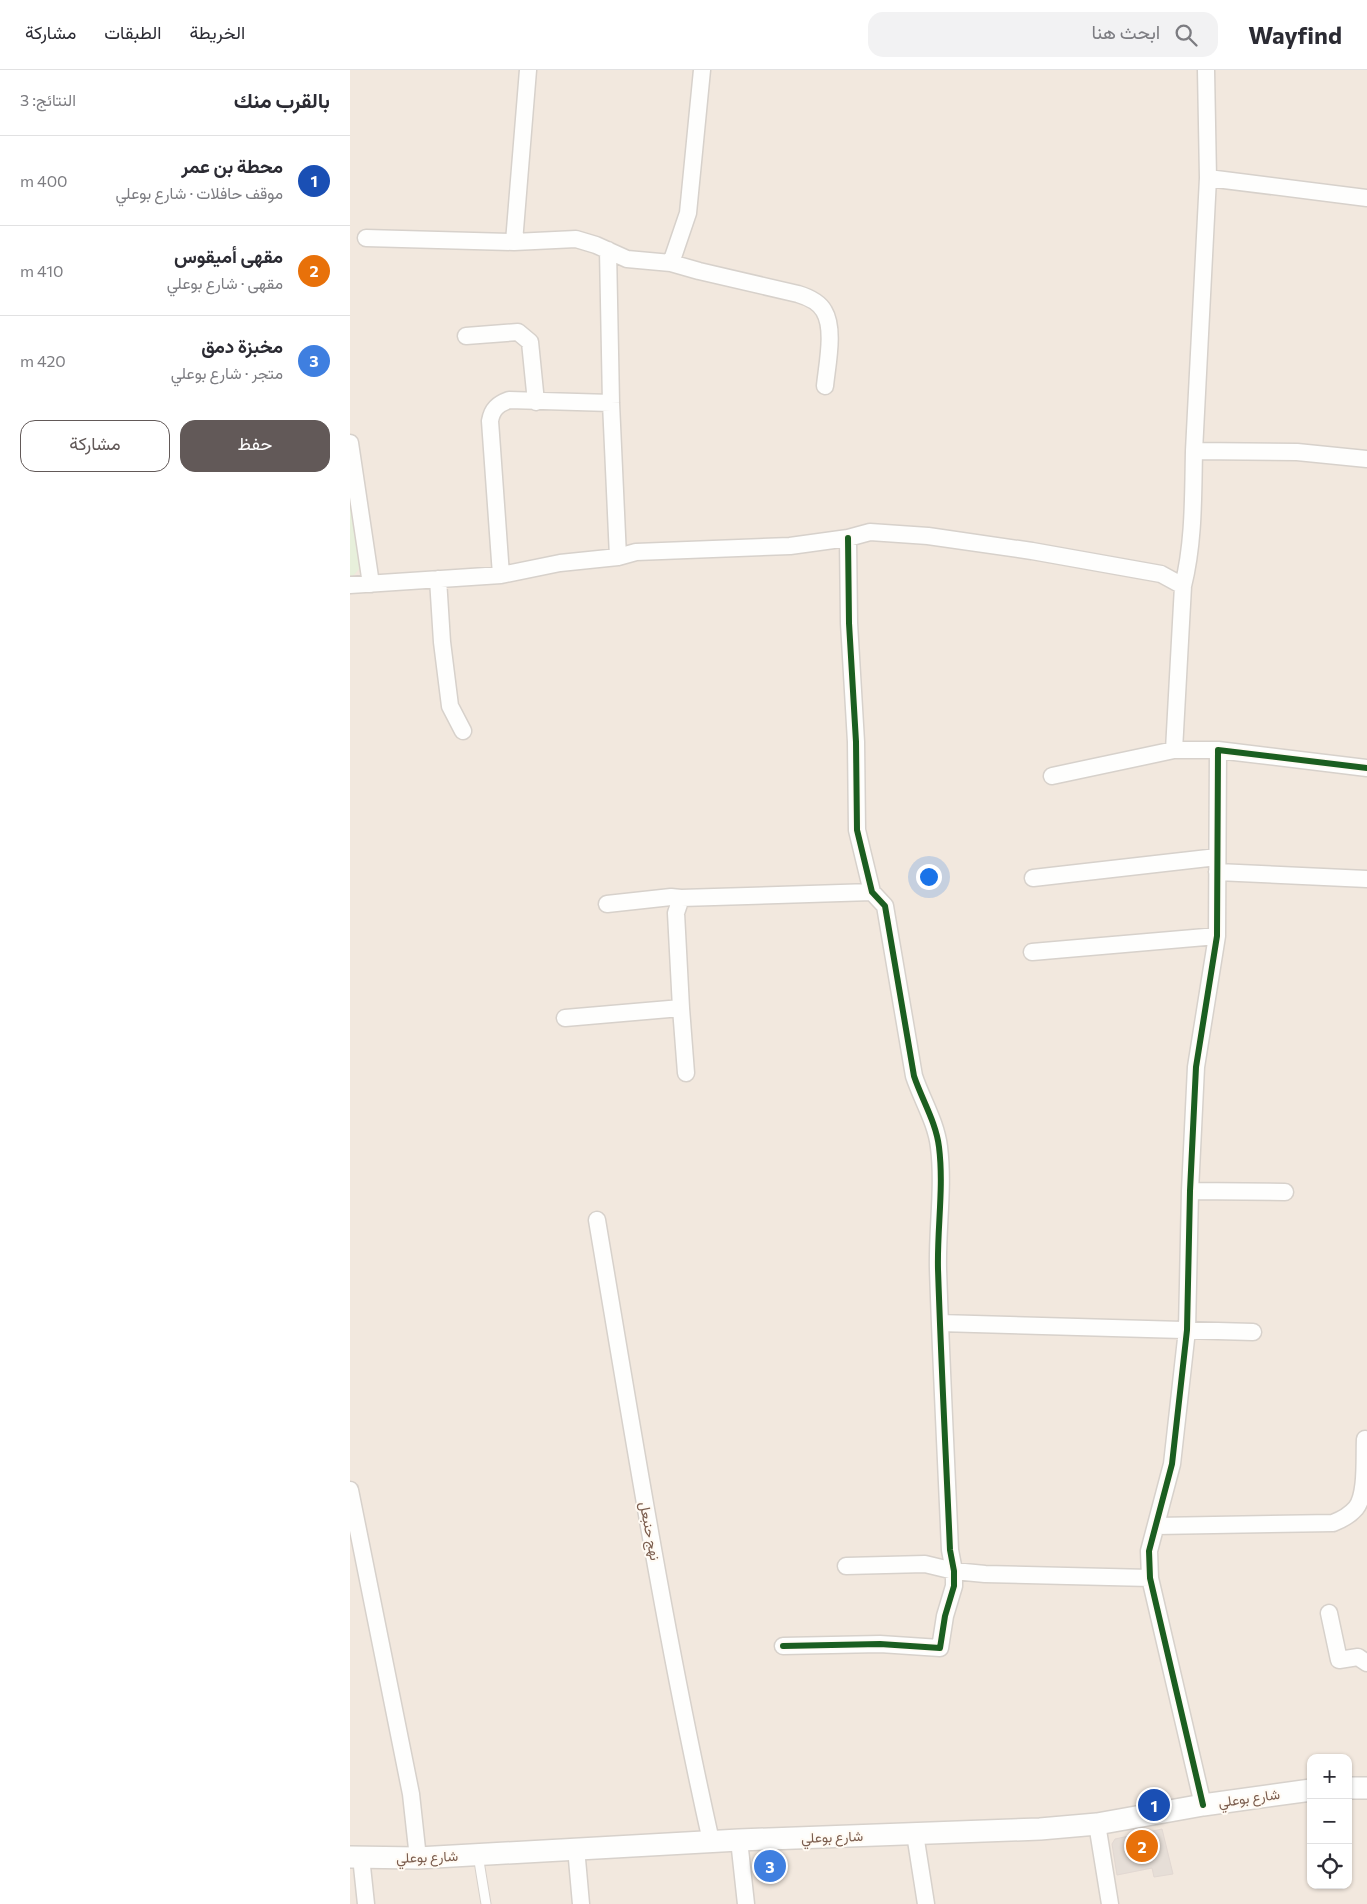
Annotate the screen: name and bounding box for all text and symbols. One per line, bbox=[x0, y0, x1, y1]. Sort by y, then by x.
search box bbox=[868, 12, 1218, 57]
text: ابحث هنا bbox=[1091, 20, 1160, 43]
text: Wayfind bbox=[1248, 20, 1342, 49]
text: مشاركة bbox=[25, 21, 76, 43]
text: الطبقات bbox=[104, 21, 161, 43]
text: الخريطة bbox=[189, 21, 245, 43]
icon: search bbox=[1172, 21, 1200, 49]
text: بالقرب منك bbox=[234, 87, 330, 112]
text: النتائج: 3 bbox=[20, 90, 76, 109]
text: محطة بن عمر bbox=[181, 154, 283, 177]
text: 400 m bbox=[20, 171, 68, 190]
text: 1 bbox=[310, 171, 318, 190]
text: موقف حافلات · شارع بوعلي bbox=[115, 183, 283, 202]
text: مقهى أميقوس bbox=[174, 244, 283, 267]
text: 410 m bbox=[20, 261, 63, 280]
text: 2 bbox=[309, 261, 319, 280]
text: مقهى · شارع بوعلي bbox=[167, 273, 283, 292]
text: مخبزة دمق bbox=[201, 334, 283, 357]
text: 420 m bbox=[20, 351, 66, 370]
text: 3 bbox=[309, 351, 319, 370]
text: متجر · شارع بوعلي bbox=[171, 363, 283, 382]
button: مشاركة bbox=[20, 420, 170, 472]
button: حفظ bbox=[180, 420, 330, 472]
your location bbox=[916, 864, 942, 890]
street label: نهج حنبعل bbox=[634, 1500, 665, 1562]
map controls bbox=[1307, 1754, 1352, 1889]
button: + bbox=[1307, 1754, 1352, 1799]
street label: شارع بوعلي bbox=[1217, 1785, 1281, 1814]
pin: 1 bbox=[1138, 1786, 1170, 1824]
button: − bbox=[1307, 1799, 1352, 1844]
street label: شارع بوعلي bbox=[801, 1827, 863, 1850]
pin: 2 bbox=[1126, 1827, 1158, 1865]
button: locate bbox=[1307, 1844, 1352, 1889]
street label: شارع بوعلي bbox=[396, 1847, 458, 1870]
pin: 3 bbox=[754, 1847, 786, 1885]

